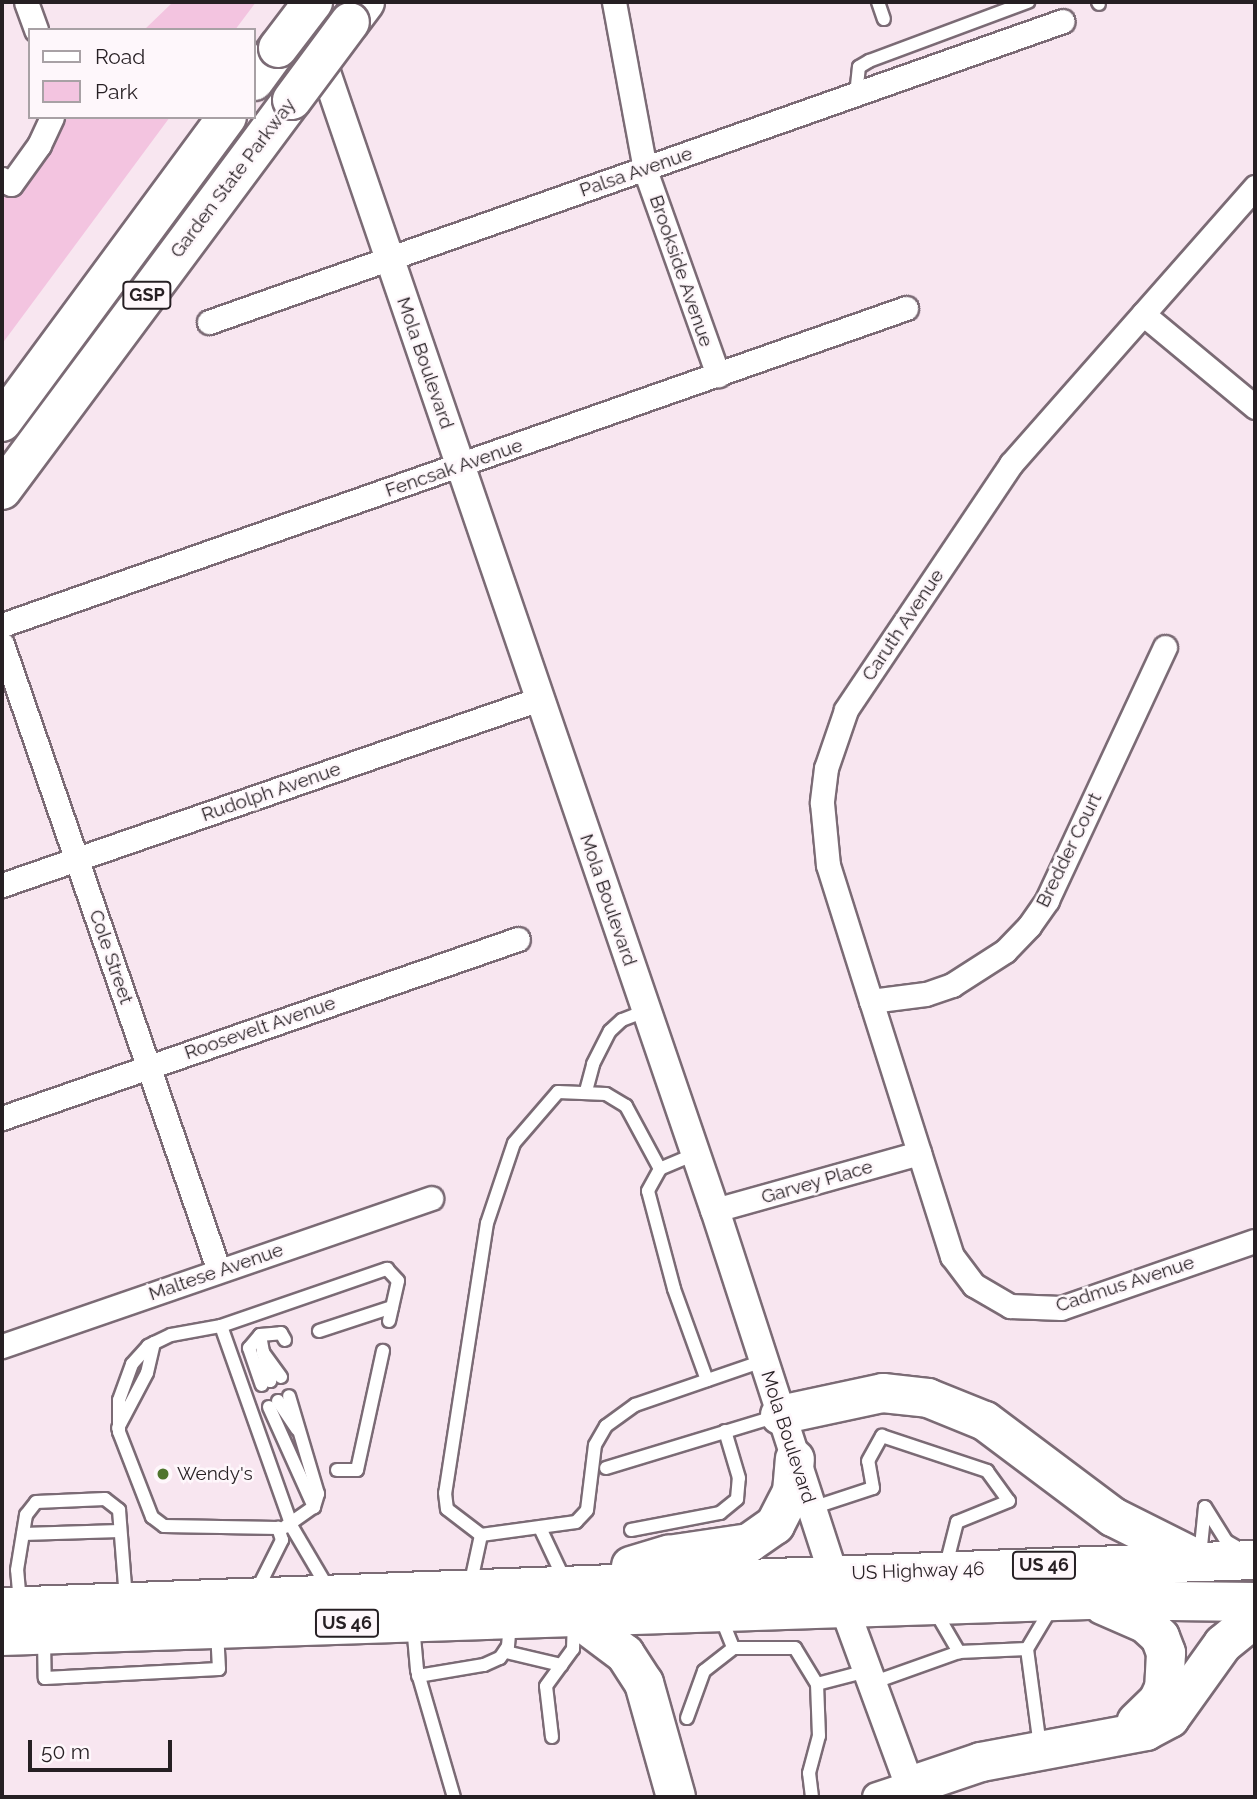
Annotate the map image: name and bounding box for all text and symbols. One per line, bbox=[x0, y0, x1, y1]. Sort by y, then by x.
legend bbox=[28, 28, 256, 119]
text: Road bbox=[95, 44, 145, 69]
text: Park bbox=[95, 79, 138, 104]
street label: Garden State Parkway bbox=[166, 94, 300, 262]
street label: Palsa Avenue bbox=[576, 142, 696, 202]
street label: Brookside Avenue bbox=[644, 192, 718, 350]
road number: GSP bbox=[121, 281, 173, 310]
street label: Mola Boulevard bbox=[392, 294, 458, 432]
street label: Fencsak Avenue bbox=[382, 434, 526, 502]
street label: Caruth Avenue bbox=[857, 565, 949, 685]
street label: Rudolph Avenue bbox=[198, 757, 344, 827]
street label: Bredder Court bbox=[1031, 789, 1107, 911]
street label: Mola Boulevard bbox=[575, 831, 641, 969]
street label: Cole Street bbox=[84, 907, 138, 1007]
street label: Roosevelt Avenue bbox=[181, 991, 339, 1065]
street label: Garvey Place bbox=[758, 1155, 876, 1209]
street label: Maltese Avenue bbox=[145, 1238, 287, 1306]
street label: Cadmus Avenue bbox=[1053, 1251, 1197, 1317]
street label: Mola Boulevard bbox=[756, 1368, 820, 1506]
place label: Wendy's bbox=[177, 1463, 253, 1485]
marker: Wendy's bbox=[155, 1466, 171, 1482]
road number: US 46 bbox=[1011, 1550, 1077, 1580]
street label: US Highway 46 bbox=[851, 1557, 985, 1585]
road number: US 46 bbox=[314, 1608, 380, 1638]
scale bar bbox=[32, 1726, 175, 1770]
text: 50 m bbox=[41, 1739, 90, 1764]

